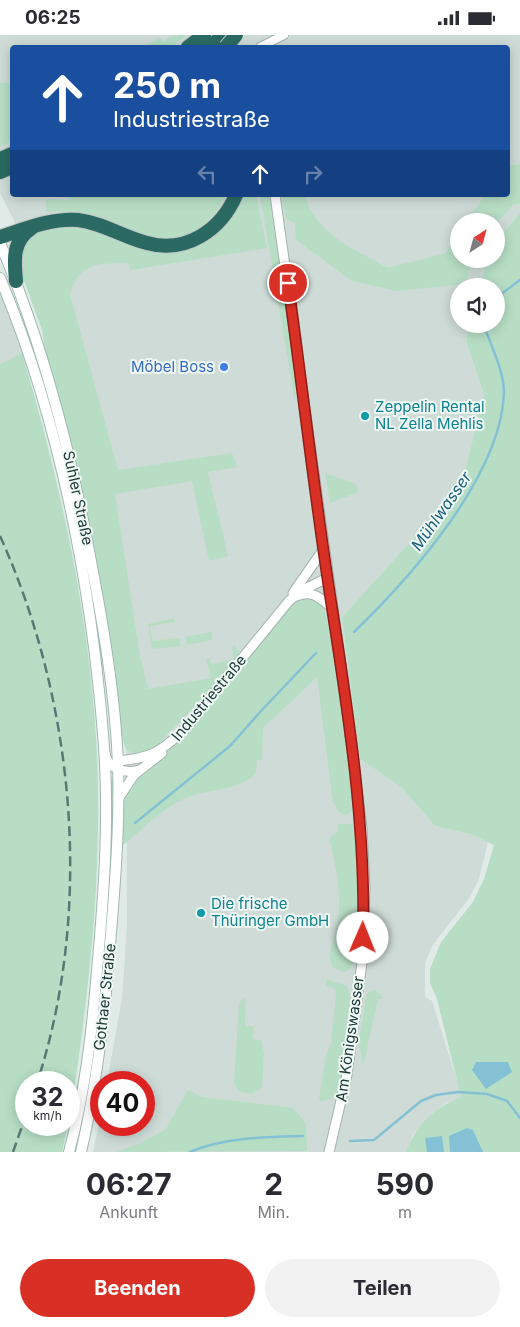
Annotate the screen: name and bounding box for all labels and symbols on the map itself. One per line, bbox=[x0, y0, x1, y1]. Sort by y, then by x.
north arrow bbox=[450, 213, 505, 267]
pin bbox=[267, 262, 309, 304]
place label: Möbel Boss bbox=[131, 357, 214, 376]
marker: Möbel Boss bbox=[218, 361, 230, 373]
place label: Zeppelin Rental NL Zella Mehlis bbox=[375, 397, 485, 433]
marker: Zeppelin Rental NL Zella Mehlis bbox=[359, 410, 371, 422]
street label: Suhler Straße bbox=[59, 449, 98, 547]
water label: Mühlwasser bbox=[406, 467, 476, 554]
street label: Industriestraße bbox=[167, 651, 250, 745]
place label: Die frische Thüringer GmbH bbox=[211, 894, 329, 930]
marker: Die frische Thüringer GmbH bbox=[195, 907, 207, 919]
position arrow bbox=[336, 911, 388, 963]
street label: Gothaer Straße bbox=[89, 942, 120, 1051]
street label: Am Königswasser bbox=[331, 975, 368, 1103]
speed limit sign: 40 bbox=[90, 1071, 155, 1136]

